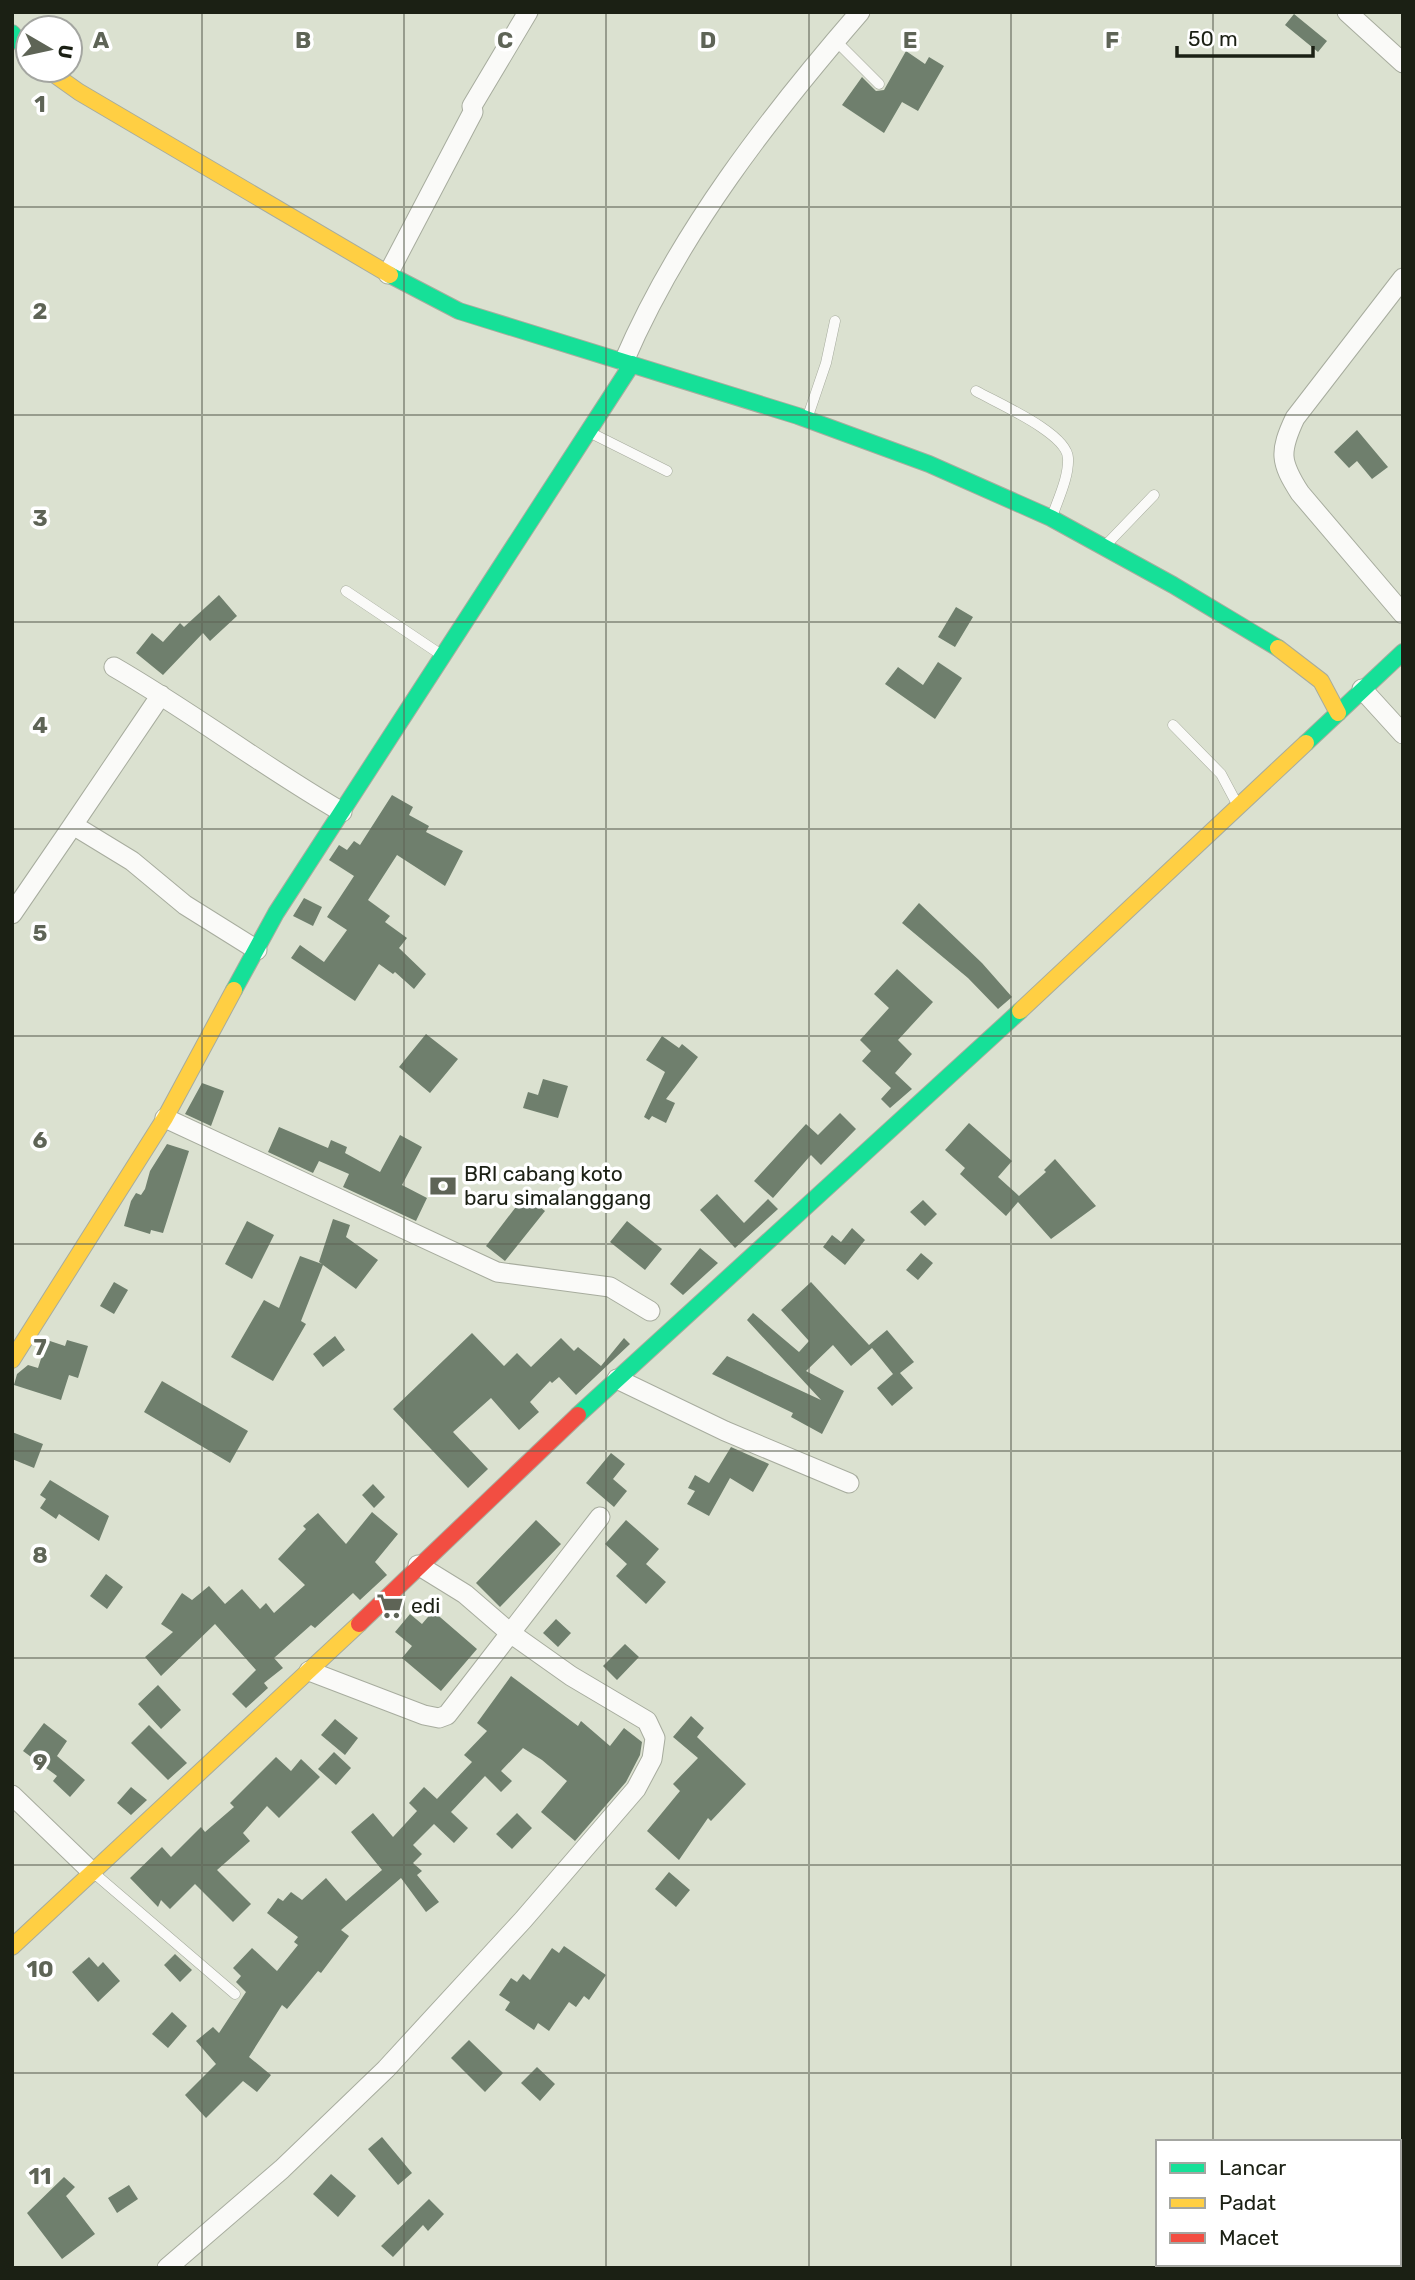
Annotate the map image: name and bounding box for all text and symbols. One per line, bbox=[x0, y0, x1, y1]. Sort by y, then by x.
north arrow bbox=[14, 14, 84, 84]
scale bar bbox=[1177, 14, 1314, 58]
text: A bbox=[93, 26, 110, 54]
text: B bbox=[295, 26, 311, 54]
text: C bbox=[497, 26, 513, 54]
text: D bbox=[700, 26, 716, 54]
text: E bbox=[903, 26, 917, 54]
text: F bbox=[1105, 26, 1119, 54]
text: 50 m bbox=[1188, 26, 1238, 51]
text: U bbox=[53, 43, 78, 60]
text: 1 bbox=[34, 90, 46, 118]
text: 2 bbox=[33, 297, 47, 325]
text: 3 bbox=[32, 504, 48, 532]
text: 4 bbox=[32, 711, 48, 739]
text: 5 bbox=[33, 919, 48, 947]
text: 6 bbox=[33, 1126, 48, 1154]
place label: BRI cabang koto baru simalanggang bbox=[464, 1161, 651, 1210]
bank icon: BRI cabang koto baru simalanggang bbox=[428, 1171, 458, 1201]
text: 7 bbox=[33, 1333, 47, 1361]
text: 8 bbox=[32, 1541, 48, 1569]
supermarket icon: edi bbox=[375, 1591, 405, 1621]
place label: edi bbox=[411, 1593, 440, 1618]
text: 9 bbox=[33, 1748, 47, 1776]
text: 10 bbox=[26, 1955, 54, 1983]
legend bbox=[1156, 2140, 1401, 2266]
text: Lancar bbox=[1219, 2155, 1286, 2180]
text: 11 bbox=[29, 2162, 51, 2190]
text: Padat bbox=[1219, 2190, 1276, 2215]
text: Macet bbox=[1219, 2225, 1279, 2250]

